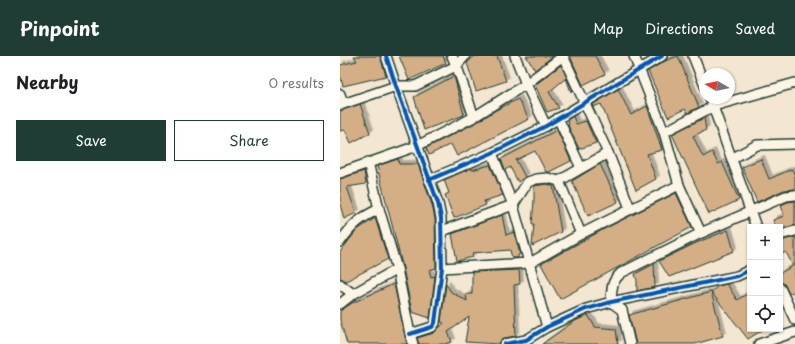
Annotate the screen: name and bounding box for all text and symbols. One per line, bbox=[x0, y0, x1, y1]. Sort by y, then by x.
text: Pinpoint bbox=[20, 14, 100, 42]
text: Map bbox=[593, 18, 623, 39]
text: Directions bbox=[645, 18, 713, 39]
text: Saved bbox=[735, 18, 775, 39]
north arrow bbox=[699, 68, 735, 104]
text: Nearby bbox=[16, 69, 78, 95]
text: 0 results bbox=[269, 73, 324, 92]
button: Save bbox=[16, 120, 166, 161]
button: Share bbox=[174, 120, 324, 161]
map controls bbox=[747, 224, 783, 332]
button: + bbox=[747, 224, 783, 260]
button: − bbox=[747, 260, 783, 296]
button: locate bbox=[747, 296, 783, 332]

